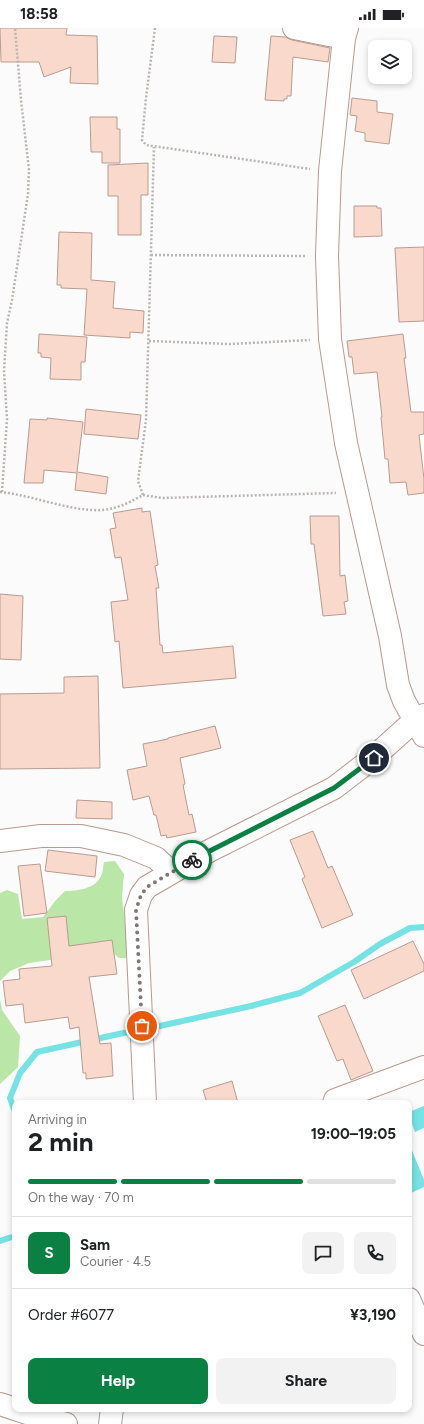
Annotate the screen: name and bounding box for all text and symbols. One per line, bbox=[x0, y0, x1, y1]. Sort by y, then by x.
text: 18:58 bbox=[20, 5, 58, 23]
map controls bbox=[368, 40, 412, 84]
button: layers bbox=[368, 40, 412, 84]
pin bbox=[357, 741, 391, 775]
icon: home bbox=[363, 747, 385, 769]
courier bbox=[172, 840, 212, 880]
icon: bike bbox=[181, 849, 203, 871]
pin bbox=[125, 1009, 159, 1043]
icon: bag bbox=[131, 1015, 153, 1037]
text: Arriving in bbox=[28, 1112, 87, 1127]
text: 19:00–19:05 bbox=[311, 1125, 396, 1143]
text: 2 min bbox=[28, 1126, 94, 1158]
text: On the way · 70 m bbox=[28, 1190, 134, 1205]
button: chat bbox=[302, 1232, 344, 1274]
button: phone bbox=[354, 1232, 396, 1274]
text: Sam bbox=[80, 1236, 110, 1254]
text: S bbox=[44, 1244, 54, 1262]
text: Courier · 4.5 bbox=[80, 1254, 151, 1269]
text: Order #6077 bbox=[28, 1306, 114, 1324]
text: ¥3,190 bbox=[350, 1306, 396, 1324]
button: Help bbox=[28, 1358, 208, 1404]
button: Share bbox=[216, 1358, 396, 1404]

